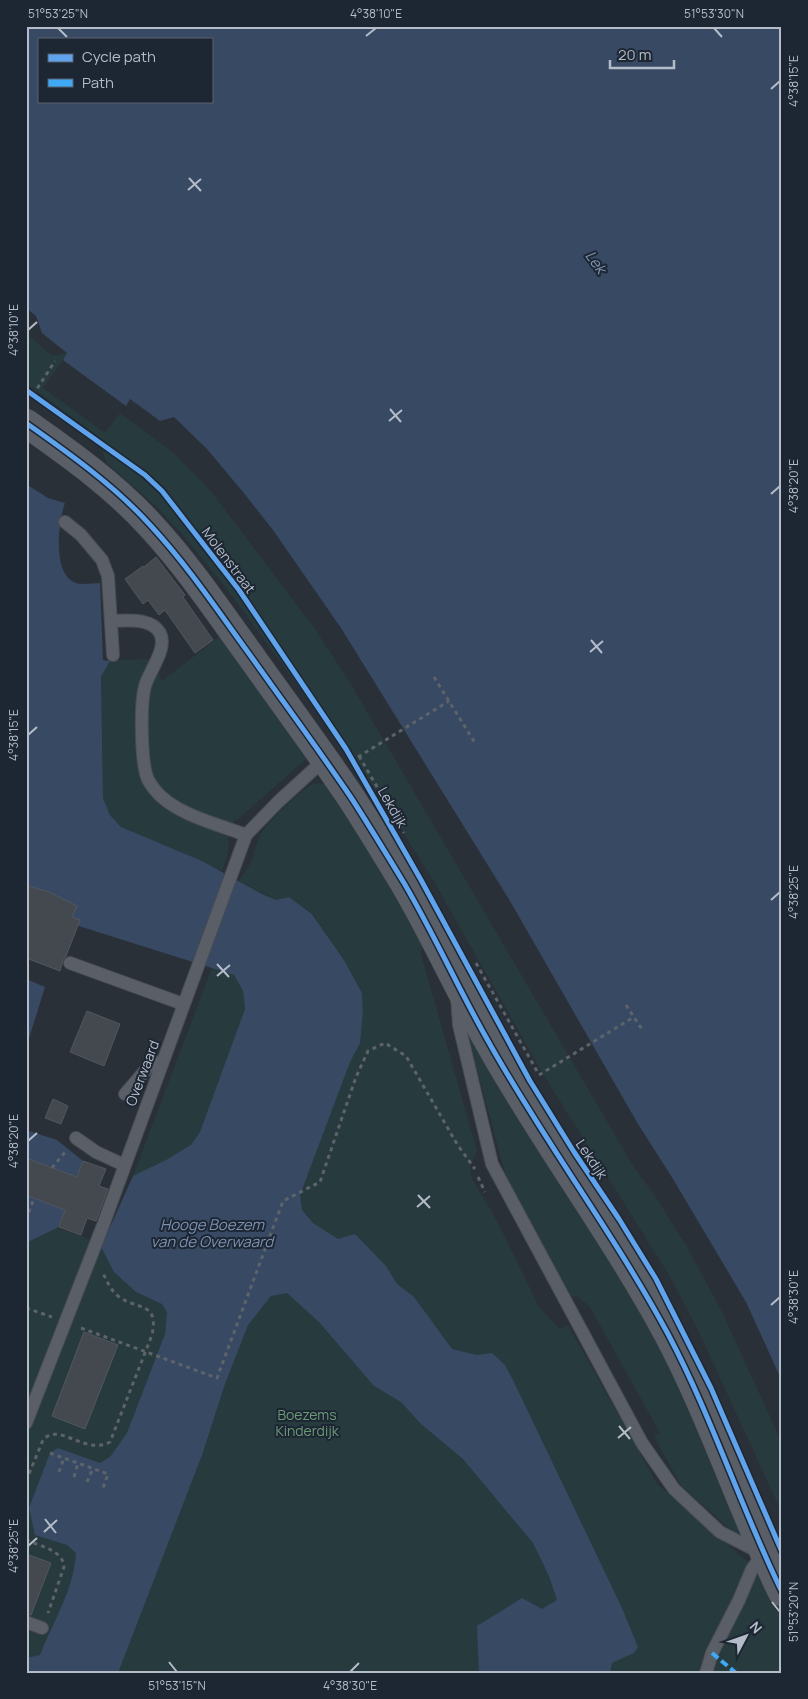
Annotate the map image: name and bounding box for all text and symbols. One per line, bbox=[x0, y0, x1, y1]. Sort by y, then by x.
text: 51°53'25"N bbox=[28, 5, 88, 22]
text: 4°38'10"E bbox=[350, 5, 402, 22]
text: 51°53'30"N bbox=[684, 5, 744, 22]
legend bbox=[38, 38, 212, 102]
scale bar bbox=[610, 38, 674, 70]
text: 20 m bbox=[618, 44, 651, 65]
text: Cycle path bbox=[82, 46, 156, 67]
text: 4°38'15"E bbox=[785, 55, 802, 107]
text: Path bbox=[82, 72, 114, 93]
water label: Lek bbox=[580, 246, 613, 280]
text: 4°38'10"E bbox=[5, 304, 22, 356]
text: 4°38'20"E bbox=[785, 459, 802, 513]
street label: Molenstraat bbox=[198, 523, 260, 597]
text: 4°38'15"E bbox=[5, 709, 22, 761]
street label: Lekdijk bbox=[374, 783, 413, 832]
text: 4°38'25"E bbox=[785, 865, 802, 919]
street label: Overwaard bbox=[121, 1037, 163, 1109]
text: 4°38'20"E bbox=[5, 1114, 22, 1168]
street label: Lekdijk bbox=[572, 1135, 613, 1183]
water label: Hooge Boezem van de Overwaard bbox=[151, 1214, 275, 1252]
text: 4°38'30"E bbox=[785, 1270, 802, 1324]
park label: Boezems Kinderdijk bbox=[275, 1405, 340, 1440]
text: 4°38'25"E bbox=[5, 1519, 22, 1573]
text: 51°53'20"N bbox=[785, 1582, 802, 1642]
north arrow bbox=[720, 1612, 770, 1662]
text: N bbox=[746, 1617, 767, 1637]
text: 51°53'15"N bbox=[148, 1677, 206, 1694]
text: 4°38'30"E bbox=[323, 1677, 377, 1694]

